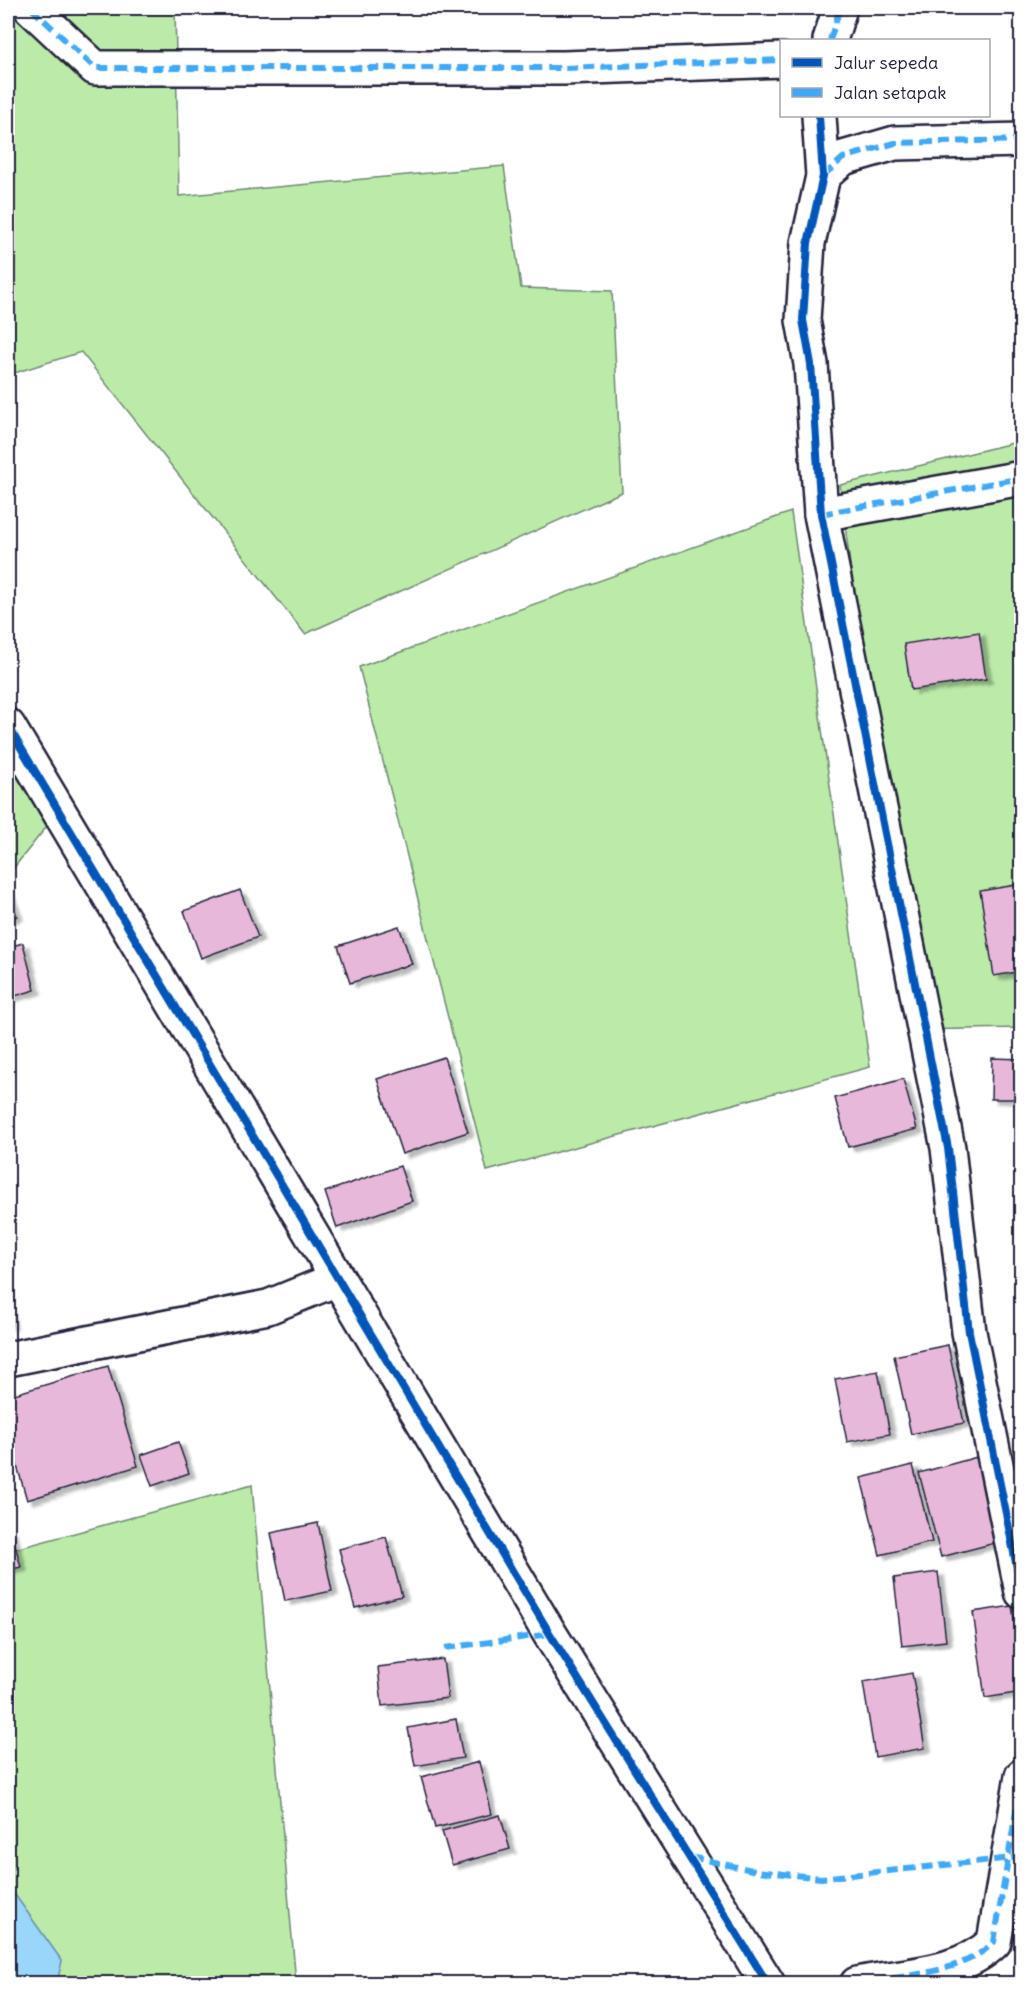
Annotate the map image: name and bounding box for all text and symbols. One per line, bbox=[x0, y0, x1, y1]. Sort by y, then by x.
legend bbox=[780, 39, 990, 117]
text: Jalur sepeda bbox=[834, 51, 938, 74]
text: Jalan setapak bbox=[834, 81, 946, 104]

